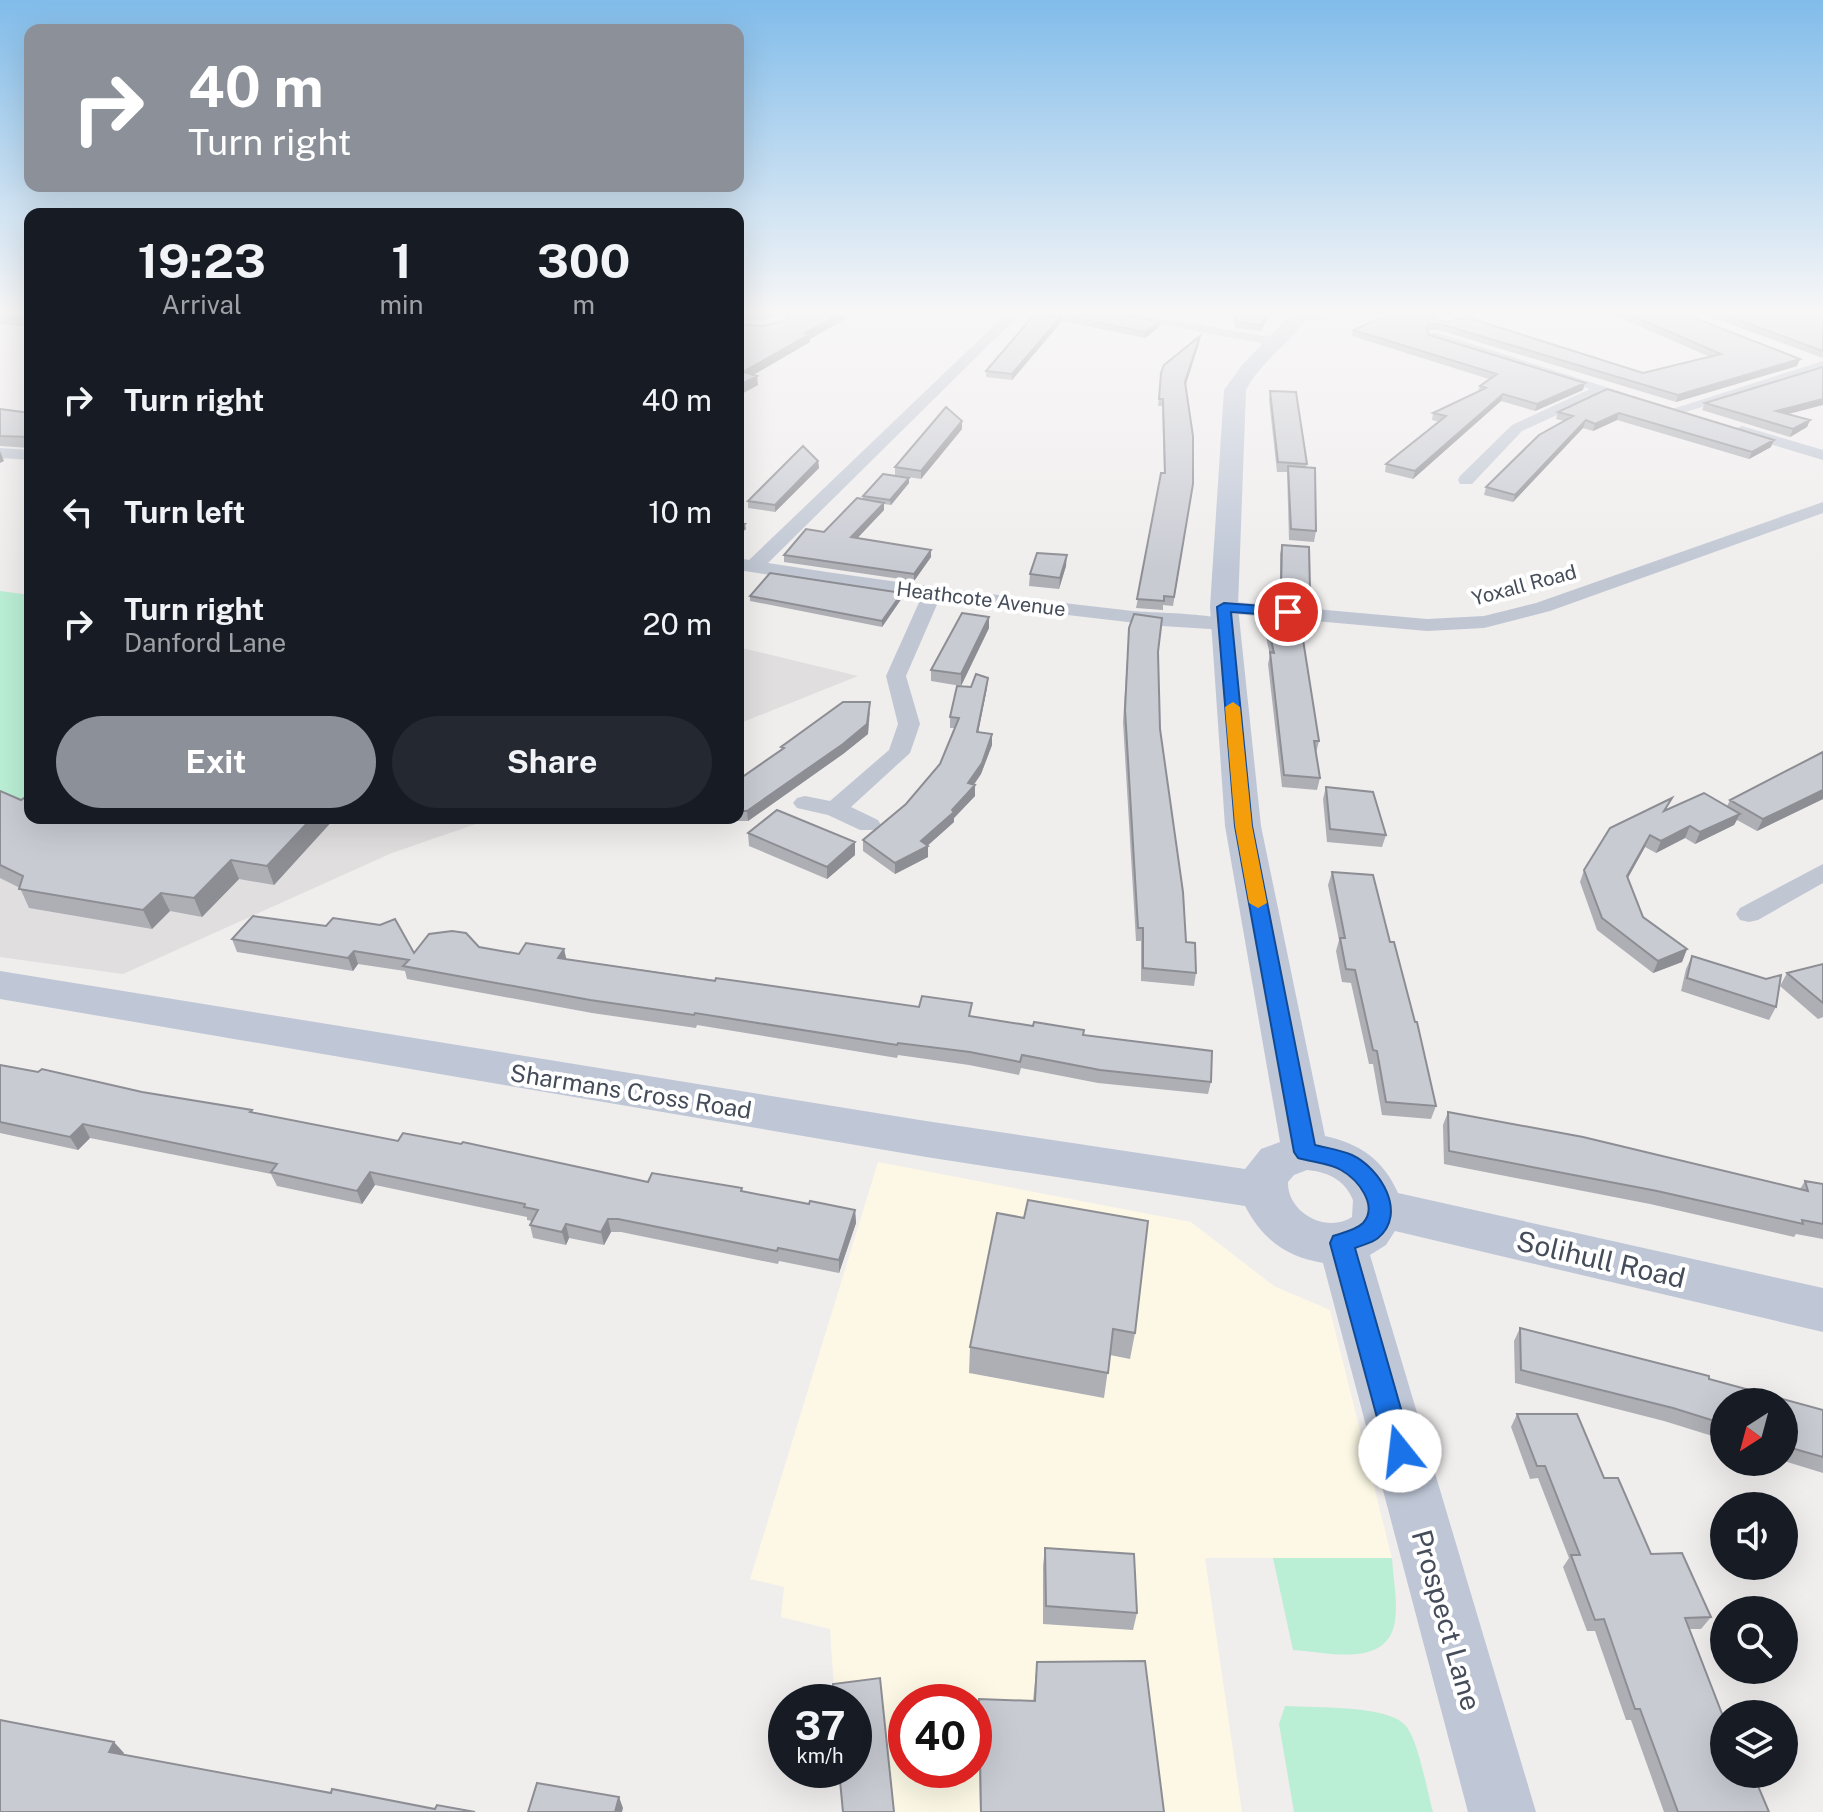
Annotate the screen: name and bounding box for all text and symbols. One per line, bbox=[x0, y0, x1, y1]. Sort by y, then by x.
text: 40 m bbox=[188, 54, 324, 120]
icon: right bbox=[56, 56, 160, 160]
text: Turn right bbox=[188, 121, 351, 163]
text: 19:23 bbox=[137, 232, 266, 289]
text: 1 bbox=[391, 232, 412, 289]
text: 300 bbox=[537, 232, 631, 289]
text: Arrival bbox=[162, 289, 242, 320]
text: min bbox=[379, 289, 424, 320]
text: m bbox=[573, 289, 595, 320]
icon: right bbox=[56, 378, 100, 422]
text: Turn right bbox=[124, 382, 264, 418]
text: 40 m bbox=[642, 382, 712, 418]
icon: left bbox=[56, 490, 100, 534]
text: Turn left bbox=[124, 494, 245, 530]
text: 10 m bbox=[648, 494, 712, 530]
street label: Yoxall Road bbox=[1469, 559, 1579, 611]
street label: Heathcote Avenue bbox=[895, 577, 1067, 621]
pin bbox=[1254, 578, 1322, 646]
icon: arrive bbox=[1266, 590, 1310, 634]
text: Turn right bbox=[124, 591, 264, 627]
icon: right bbox=[56, 602, 100, 646]
text: 20 m bbox=[643, 606, 712, 642]
text: Danford Lane bbox=[124, 627, 286, 658]
button: Exit bbox=[56, 716, 376, 808]
button: Share bbox=[392, 716, 712, 808]
street label: Sharmans Cross Road bbox=[508, 1058, 754, 1124]
street label: Solihull Road bbox=[1513, 1224, 1689, 1294]
north arrow bbox=[1710, 1388, 1798, 1476]
map controls bbox=[1710, 1388, 1798, 1788]
position arrow bbox=[1358, 1409, 1442, 1493]
button: sound bbox=[1710, 1492, 1798, 1580]
street label: Prospect Lane bbox=[1405, 1526, 1489, 1714]
button: search bbox=[1710, 1596, 1798, 1684]
speed limit sign: 40 bbox=[888, 1684, 992, 1788]
button: layers bbox=[1710, 1700, 1798, 1788]
text: 37 bbox=[795, 1702, 845, 1749]
text: km/h bbox=[796, 1744, 844, 1768]

